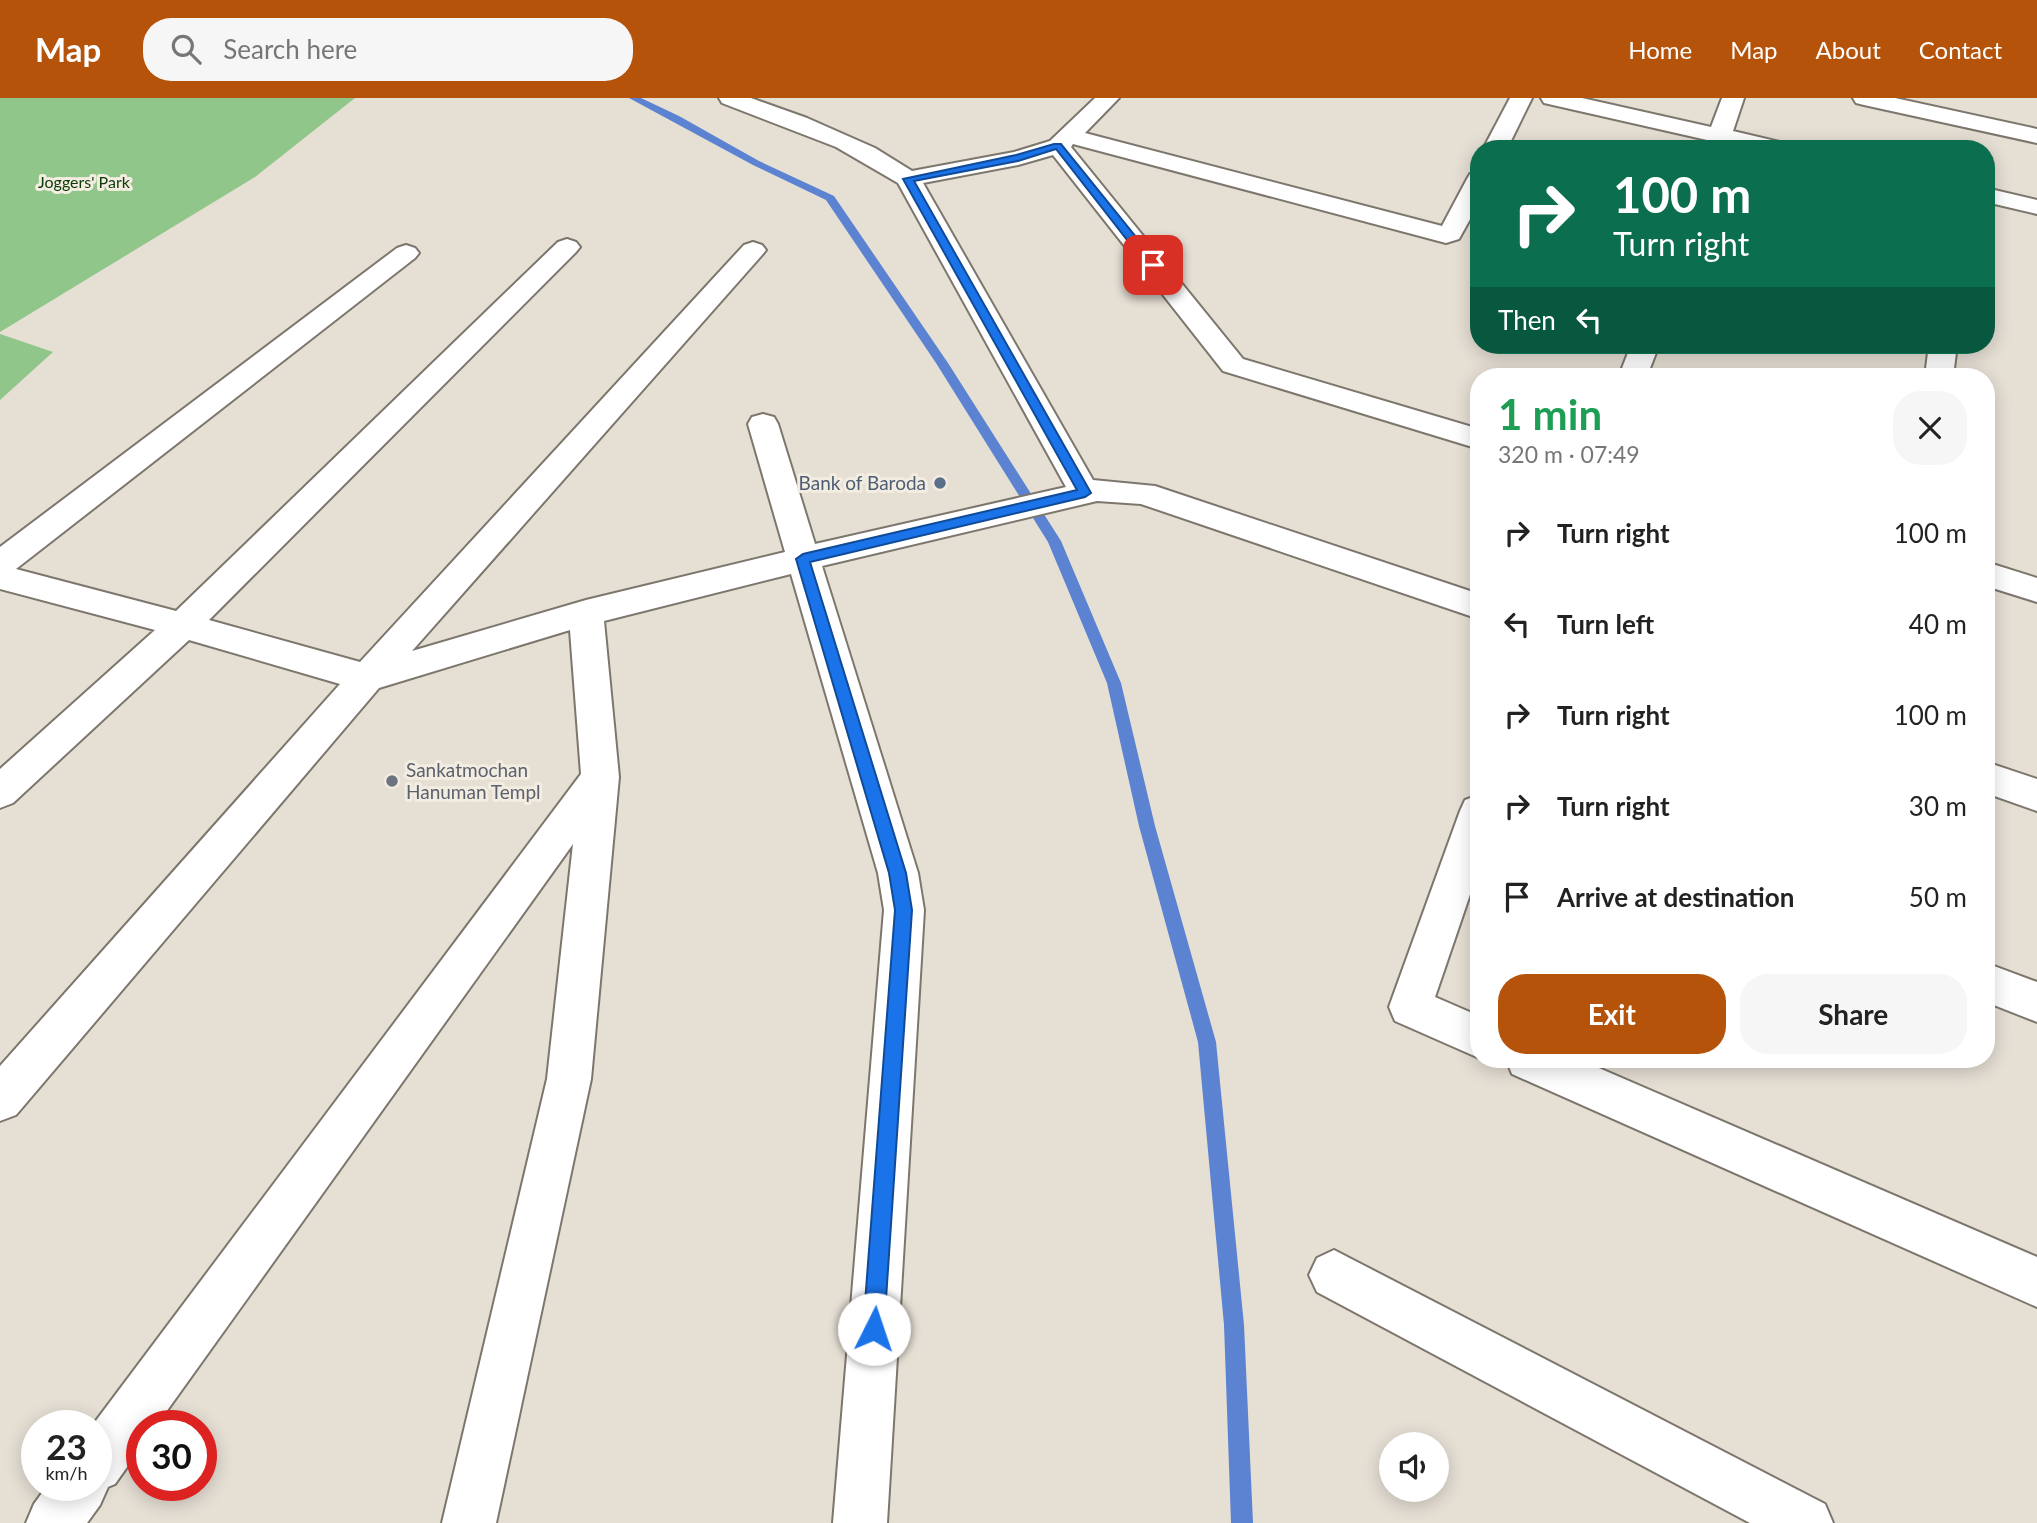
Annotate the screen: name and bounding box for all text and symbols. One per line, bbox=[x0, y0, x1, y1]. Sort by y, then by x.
search box bbox=[143, 18, 633, 81]
text: Map bbox=[35, 29, 101, 69]
icon: search bbox=[167, 30, 205, 68]
text: Search here bbox=[223, 33, 357, 65]
text: Home bbox=[1628, 35, 1692, 64]
text: Map bbox=[1730, 35, 1778, 64]
text: About bbox=[1816, 35, 1881, 64]
text: Contact bbox=[1919, 35, 2002, 64]
text: 100 m bbox=[1613, 165, 1751, 223]
icon: right bbox=[1498, 168, 1589, 259]
park label: Joggers' Park bbox=[38, 172, 131, 191]
text: Turn right bbox=[1613, 224, 1749, 263]
pin bbox=[1123, 235, 1183, 295]
icon: arrive bbox=[1134, 246, 1172, 284]
icon: left bbox=[1570, 301, 1608, 339]
text: Then bbox=[1498, 304, 1556, 336]
text: 1 min bbox=[1498, 389, 1602, 439]
button: close bbox=[1893, 391, 1967, 465]
text: 320 m · 07:49 bbox=[1498, 440, 1640, 468]
place label: Bank of Baroda bbox=[799, 471, 926, 494]
marker: Bank of Baroda bbox=[932, 475, 948, 491]
icon: right bbox=[1498, 514, 1536, 552]
text: Turn right bbox=[1557, 517, 1670, 549]
text: 100 m bbox=[1894, 517, 1967, 549]
icon: left bbox=[1498, 605, 1536, 643]
text: Turn left bbox=[1557, 608, 1654, 640]
text: 40 m bbox=[1909, 608, 1967, 640]
icon: right bbox=[1498, 696, 1536, 734]
text: Turn right bbox=[1557, 699, 1670, 731]
text: 100 m bbox=[1894, 699, 1967, 731]
place label: Sankatmochan Hanuman Templ bbox=[406, 758, 541, 803]
marker: Sankatmochan Hanuman Templ bbox=[384, 773, 400, 789]
icon: right bbox=[1498, 787, 1536, 825]
text: Turn right bbox=[1557, 790, 1670, 822]
text: 30 m bbox=[1909, 790, 1967, 822]
icon: arrive bbox=[1498, 878, 1536, 916]
text: Arrive at destination bbox=[1557, 881, 1794, 913]
text: 50 m bbox=[1909, 881, 1967, 913]
button: Exit bbox=[1498, 974, 1726, 1054]
button: Share bbox=[1740, 974, 1967, 1054]
position arrow bbox=[837, 1292, 911, 1366]
speed limit sign: 30 bbox=[126, 1410, 217, 1501]
text: 23 bbox=[46, 1425, 87, 1467]
map controls bbox=[1379, 1432, 1449, 1502]
button: sound bbox=[1379, 1432, 1449, 1502]
text: km/h bbox=[45, 1462, 88, 1484]

